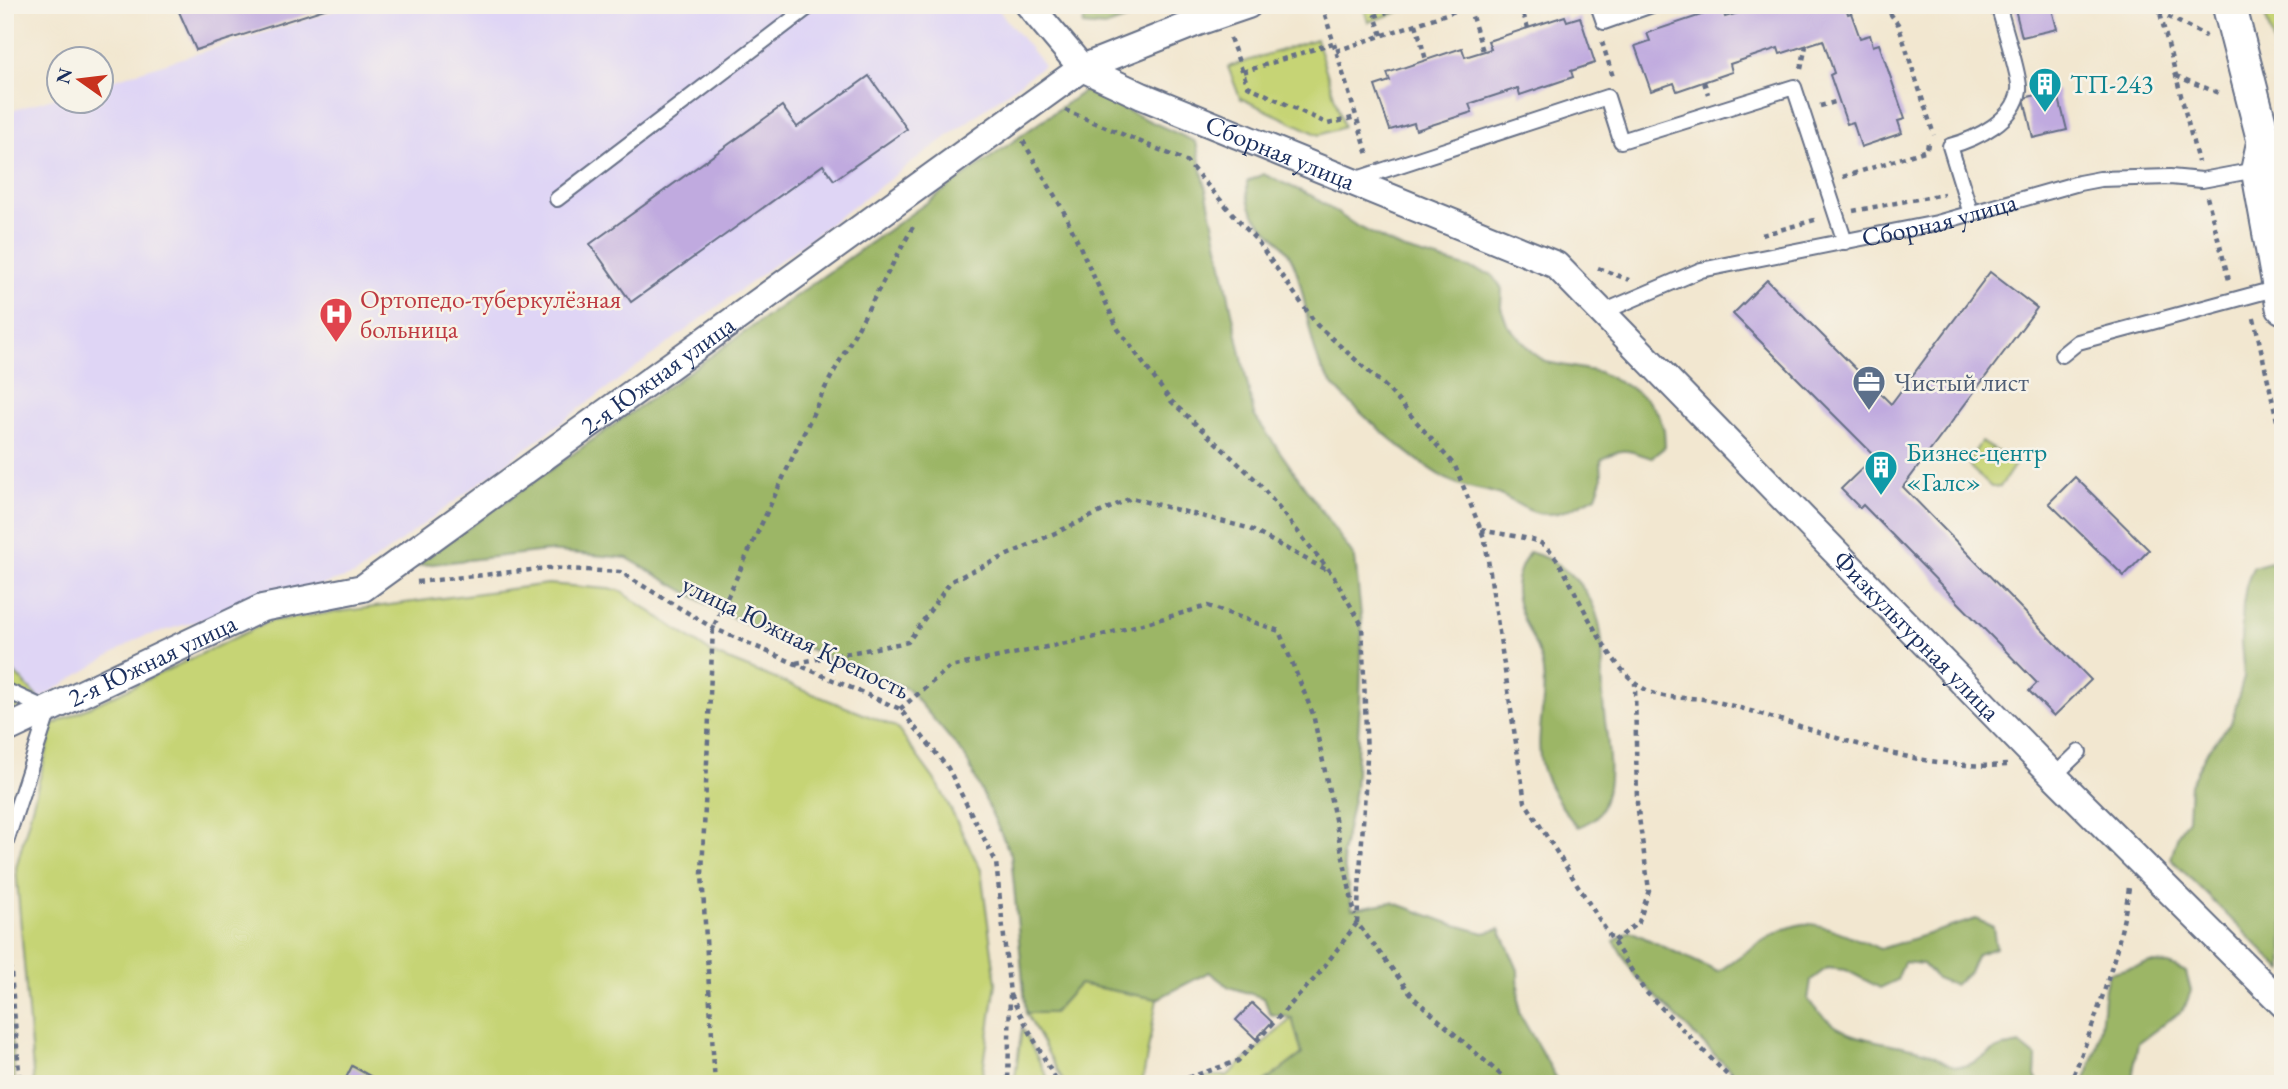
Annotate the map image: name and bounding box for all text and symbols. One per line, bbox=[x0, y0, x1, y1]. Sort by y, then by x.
north arrow bbox=[46, 46, 116, 116]
text: N bbox=[50, 65, 78, 86]
building icon: ТП-243 bbox=[2026, 65, 2064, 114]
place label: ТП-243 bbox=[2070, 67, 2154, 101]
street label: Сборная улица bbox=[1201, 107, 1361, 198]
street label: Сборная улица bbox=[1859, 184, 2021, 255]
place label: Ортопедо-туберкулёзная больница bbox=[360, 282, 621, 346]
hospital icon: Ортопедо-туберкулёзная больница bbox=[317, 295, 355, 344]
street label: 2-я Южная улица bbox=[574, 307, 742, 442]
office icon: Чистый лист bbox=[1850, 363, 1888, 412]
place label: Чистый лист bbox=[1894, 365, 2029, 399]
place label: Бизнес-центр «Галс» bbox=[1906, 435, 2047, 499]
building icon: Бизнес-центр «Галс» bbox=[1862, 448, 1900, 497]
street label: Физкультурная улица bbox=[1826, 543, 2008, 729]
street label: улица Южная Крепость bbox=[676, 567, 916, 707]
street label: 2-я Южная улица bbox=[62, 605, 243, 715]

